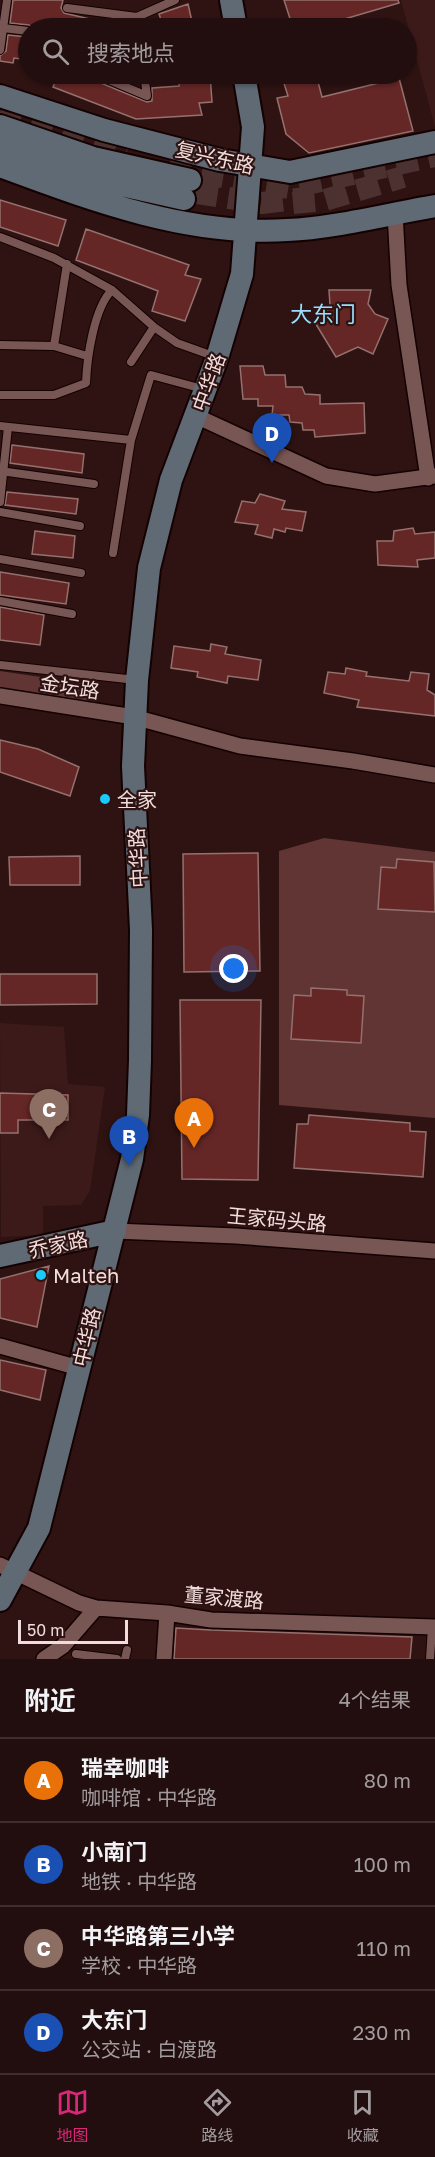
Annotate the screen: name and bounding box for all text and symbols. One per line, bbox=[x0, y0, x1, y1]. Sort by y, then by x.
search box bbox=[18, 18, 417, 84]
icon: search bbox=[39, 35, 72, 68]
text: 搜索地点 bbox=[87, 39, 175, 66]
street label: 复兴东路 bbox=[173, 136, 257, 178]
district label: 大东门 bbox=[290, 300, 356, 327]
street label: 中华路 bbox=[186, 350, 230, 414]
pin: D bbox=[252, 414, 292, 463]
street label: 金坛路 bbox=[38, 669, 102, 703]
place label: 全家 bbox=[117, 787, 157, 811]
marker: 全家 bbox=[98, 792, 112, 806]
street label: 中华路 bbox=[123, 827, 151, 889]
your location bbox=[219, 954, 248, 983]
pin: C bbox=[29, 1090, 68, 1139]
pin: A bbox=[174, 1098, 214, 1148]
pin: B bbox=[110, 1116, 148, 1166]
street label: 王家码头路 bbox=[226, 1203, 328, 1235]
street label: 乔家路 bbox=[26, 1226, 90, 1262]
place label: Malteh bbox=[53, 1263, 119, 1287]
marker: Malteh bbox=[34, 1268, 48, 1282]
street label: 中华路 bbox=[68, 1305, 104, 1369]
street label: 董家渡路 bbox=[183, 1582, 265, 1612]
scale bar bbox=[18, 1617, 128, 1644]
text: 50 m bbox=[27, 1620, 64, 1640]
text: 附近 bbox=[24, 1685, 76, 1716]
text: 4个结果 bbox=[339, 1687, 411, 1711]
text: 瑞幸咖啡 bbox=[81, 1754, 169, 1781]
text: A bbox=[36, 1768, 51, 1792]
text: 80 m bbox=[364, 1768, 411, 1792]
text: 咖啡馆 · 中华路 bbox=[81, 1785, 217, 1809]
text: 小南门 bbox=[81, 1838, 147, 1865]
text: B bbox=[36, 1852, 51, 1876]
text: 100 m bbox=[354, 1852, 411, 1876]
text: 地铁 · 中华路 bbox=[81, 1869, 197, 1893]
text: 中华路第三小学 bbox=[81, 1922, 235, 1949]
text: C bbox=[36, 1936, 51, 1960]
text: 110 m bbox=[357, 1936, 411, 1960]
text: 学校 · 中华路 bbox=[81, 1953, 197, 1977]
text: 大东门 bbox=[81, 2006, 147, 2033]
text: D bbox=[36, 2020, 51, 2044]
text: 230 m bbox=[353, 2020, 411, 2044]
text: 公交站 · 白渡路 bbox=[81, 2037, 217, 2061]
tab: 地图 bbox=[56, 2086, 89, 2146]
tab: 路线 bbox=[201, 2086, 234, 2146]
tab: 收藏 bbox=[346, 2086, 379, 2146]

